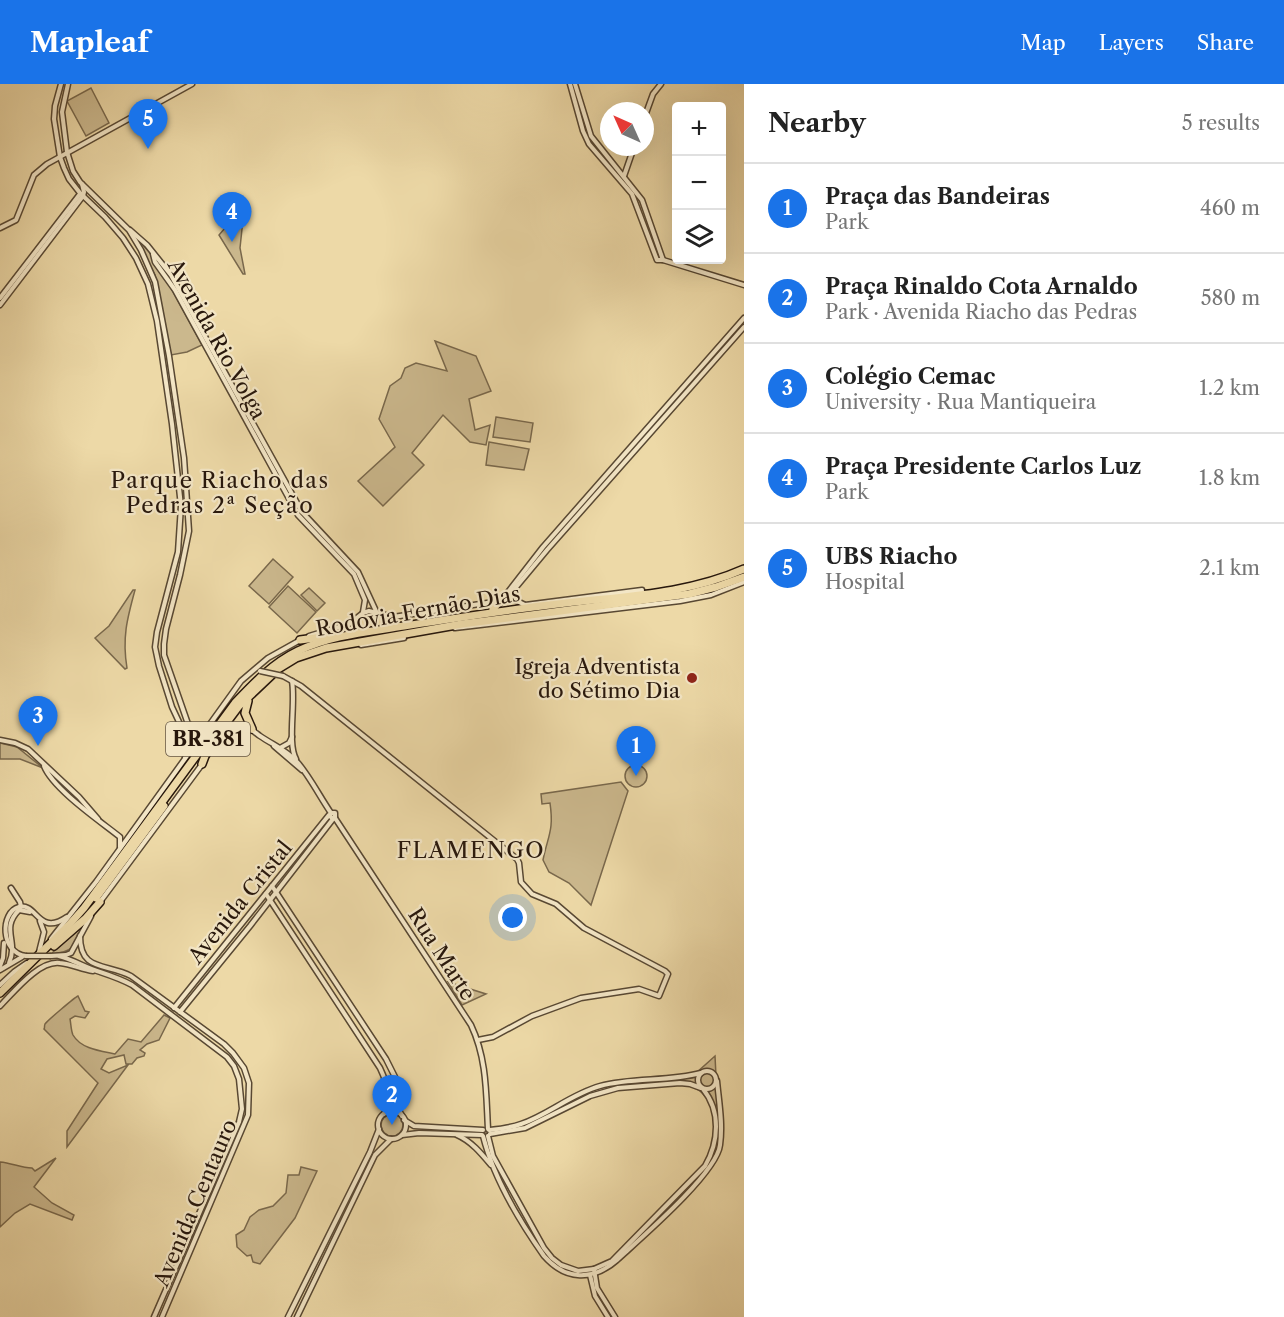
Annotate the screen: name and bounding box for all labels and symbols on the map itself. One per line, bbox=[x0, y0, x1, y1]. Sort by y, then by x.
pin: 5 bbox=[128, 100, 168, 149]
north arrow bbox=[600, 102, 654, 156]
pin: 4 bbox=[212, 192, 252, 242]
street label: Avenida Rio Volga bbox=[162, 254, 272, 424]
district label: Parque Riacho das Pedras 2ª Seção bbox=[111, 467, 329, 519]
street label: Rodovia Fernão Dias bbox=[314, 581, 522, 641]
place label: Igreja Adventista do Sétimo Dia bbox=[515, 654, 681, 703]
marker: Igreja Adventista do Sétimo Dia bbox=[685, 671, 699, 685]
pin: 3 bbox=[18, 696, 57, 746]
road number: BR-381 bbox=[166, 722, 250, 756]
pin: 1 bbox=[616, 726, 656, 776]
street label: Avenida Cristal bbox=[182, 836, 297, 969]
district label: FLAMENGO bbox=[397, 837, 545, 864]
street label: Rua Marte bbox=[403, 903, 481, 1005]
your location bbox=[498, 903, 527, 932]
pin: 2 bbox=[372, 1076, 412, 1125]
street label: Avenida Centauro bbox=[148, 1115, 242, 1291]

